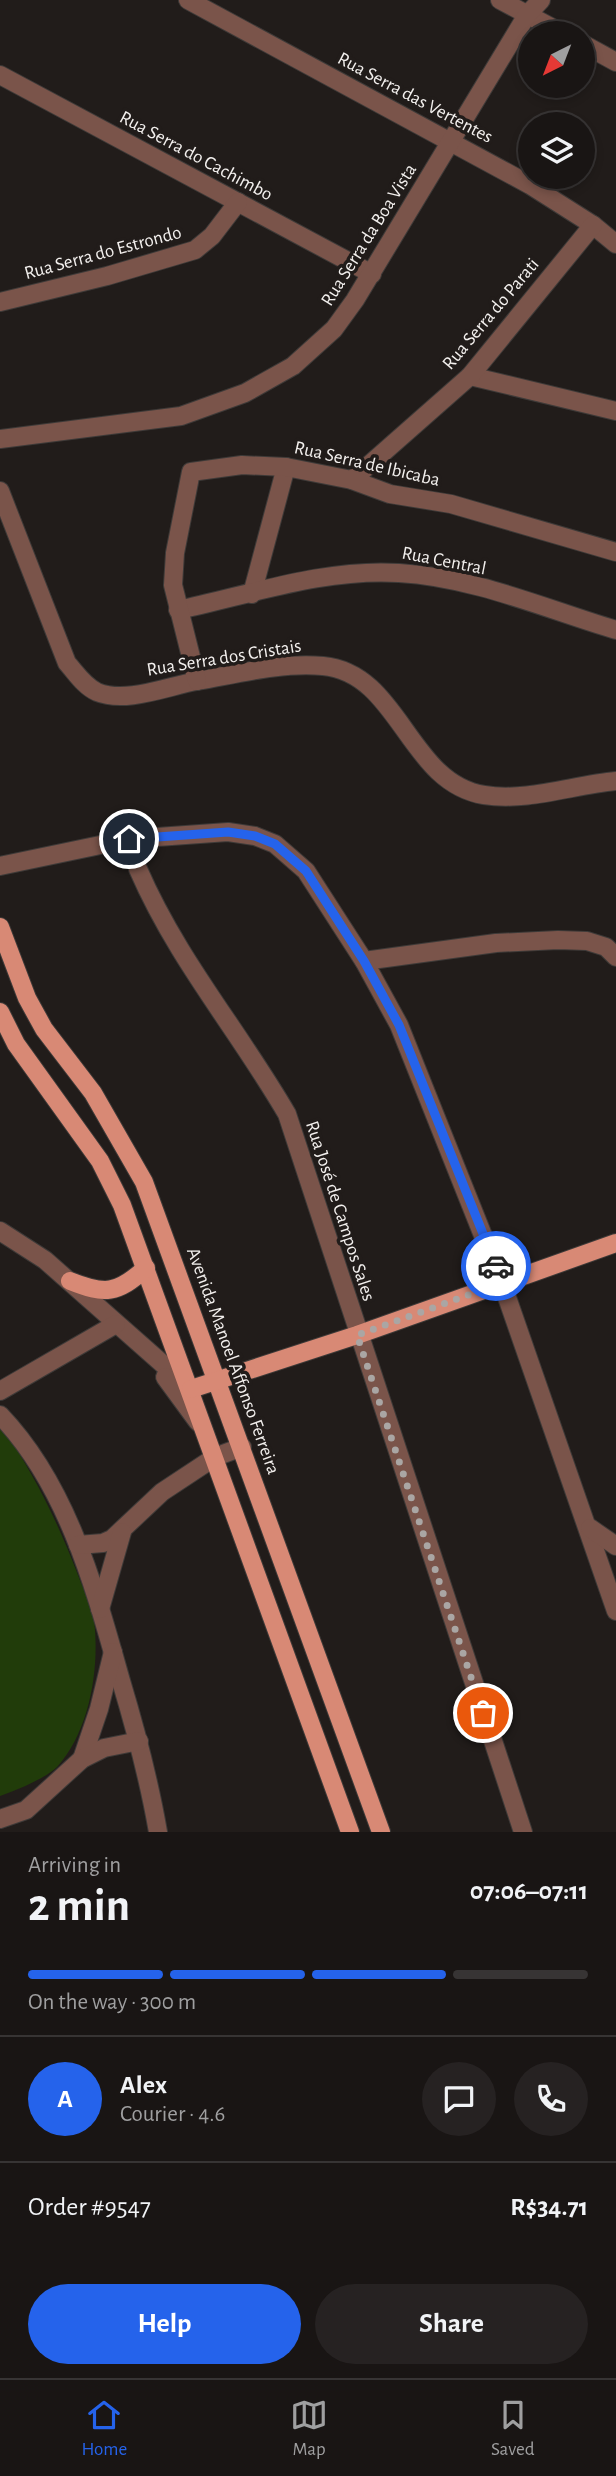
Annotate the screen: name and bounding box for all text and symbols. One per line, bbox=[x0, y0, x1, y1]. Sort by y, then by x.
north arrow bbox=[518, 21, 595, 98]
map controls bbox=[518, 21, 595, 189]
street label: Rua Serra das Vertentes bbox=[334, 49, 496, 147]
street label: Rua Serra do Cachimbo bbox=[116, 108, 276, 204]
button: layers bbox=[518, 112, 595, 189]
street label: Rua Serra da Boa Vista bbox=[318, 161, 420, 309]
street label: Rua Serra do Estrondo bbox=[22, 223, 184, 283]
street label: Rua Serra do Parati bbox=[439, 255, 543, 373]
street label: Rua Serra de Ibicaba bbox=[292, 438, 442, 490]
street label: Rua Central bbox=[400, 544, 488, 578]
street label: Rua Serra dos Cristais bbox=[145, 636, 303, 680]
pin bbox=[99, 809, 159, 869]
icon: home bbox=[110, 820, 148, 858]
street label: Rua José de Campos Sales bbox=[302, 1119, 378, 1303]
courier bbox=[461, 1231, 531, 1301]
street label: Avenida Manoel Affonso Ferreira bbox=[183, 1245, 283, 1477]
icon: car bbox=[477, 1247, 515, 1285]
pin bbox=[453, 1683, 513, 1743]
icon: bag bbox=[464, 1694, 502, 1732]
text: Arriving in bbox=[28, 1854, 121, 1877]
text: 07:06–07:11 bbox=[470, 1878, 588, 1904]
text: 2 min bbox=[28, 1883, 130, 1929]
text: On the way · 300 m bbox=[28, 1991, 196, 2014]
button: chat bbox=[422, 2062, 496, 2136]
button: phone bbox=[514, 2062, 588, 2136]
text: Alex bbox=[120, 2072, 167, 2098]
text: A bbox=[57, 2086, 73, 2112]
text: Courier · 4.6 bbox=[120, 2103, 225, 2126]
text: Order #9547 bbox=[28, 2194, 151, 2220]
text: R$34.71 bbox=[510, 2194, 588, 2220]
button: Help bbox=[28, 2284, 301, 2364]
button: Share bbox=[315, 2284, 588, 2364]
tab: Home bbox=[81, 2396, 127, 2461]
tab: Map bbox=[290, 2396, 328, 2461]
tab: Saved bbox=[491, 2396, 535, 2461]

